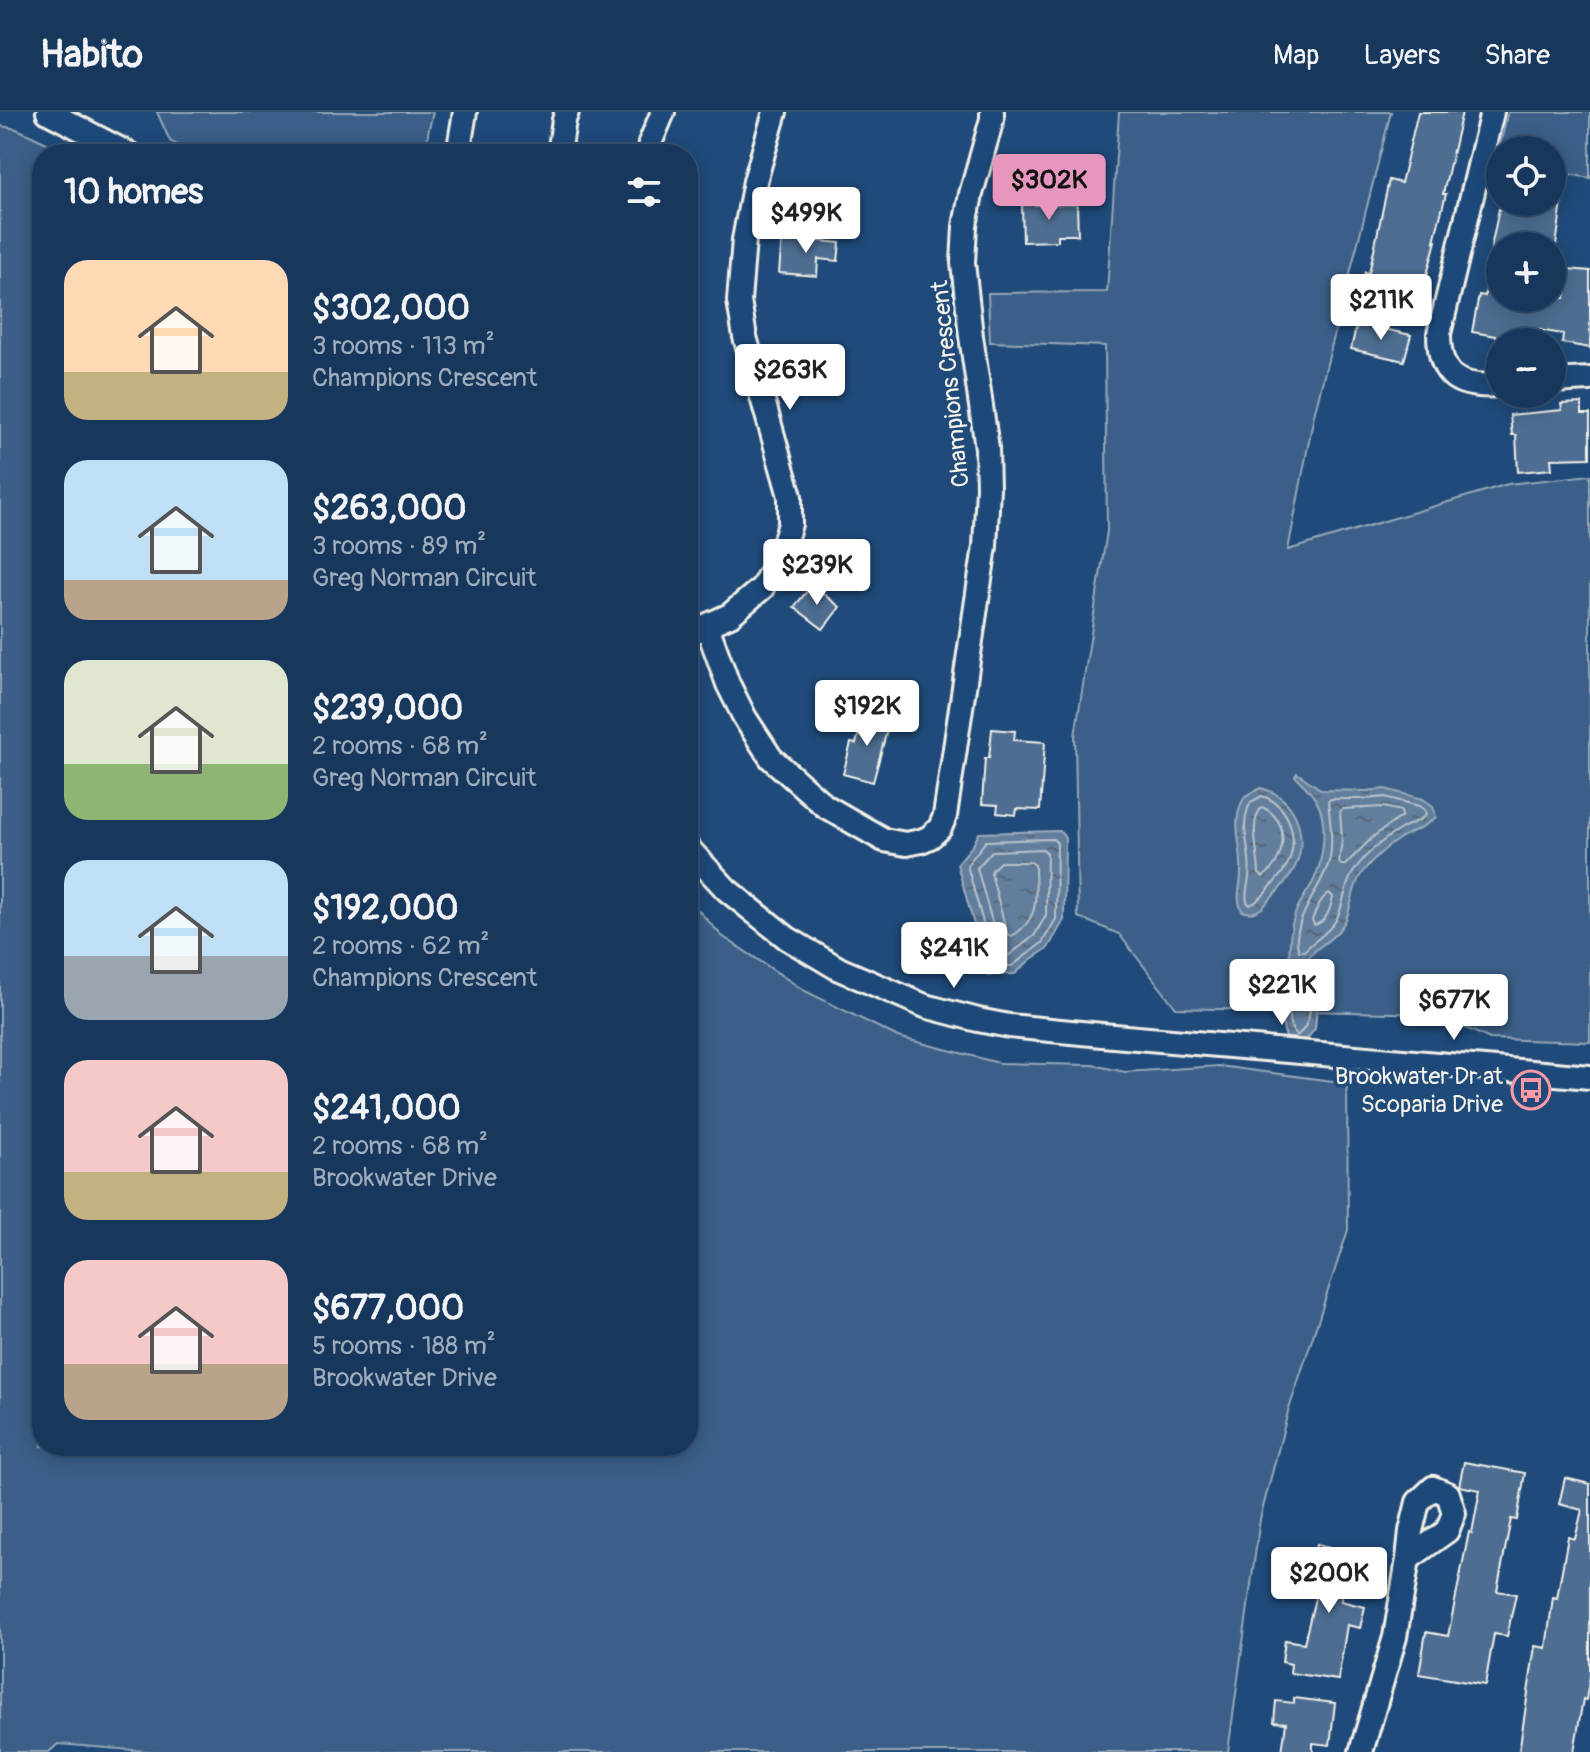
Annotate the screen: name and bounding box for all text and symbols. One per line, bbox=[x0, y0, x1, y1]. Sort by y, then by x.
text: Habito bbox=[40, 31, 143, 79]
text: Map bbox=[1273, 38, 1319, 73]
text: Layers bbox=[1363, 38, 1440, 73]
text: Share bbox=[1484, 38, 1550, 73]
map controls bbox=[1486, 136, 1566, 408]
button: locate bbox=[1486, 136, 1566, 216]
pin: $302K bbox=[993, 154, 1105, 222]
text: $302K bbox=[1011, 164, 1087, 196]
icon: filters bbox=[622, 170, 666, 214]
text: 10 homes bbox=[64, 171, 203, 214]
pin: $499K bbox=[750, 187, 862, 255]
text: $499K bbox=[770, 197, 842, 229]
button: + bbox=[1486, 232, 1566, 312]
pin: $211K bbox=[1325, 274, 1437, 342]
street label: Champions Crescent bbox=[925, 279, 976, 489]
text: $211K bbox=[1349, 284, 1413, 316]
text: $302,000 bbox=[312, 287, 470, 330]
icon: home bbox=[128, 292, 224, 388]
button: − bbox=[1486, 328, 1566, 408]
text: 3 rooms · 113 m² bbox=[312, 330, 495, 362]
pin: $263K bbox=[734, 344, 846, 412]
text: $263K bbox=[753, 354, 827, 386]
text: Champions Crescent bbox=[312, 362, 537, 394]
text: $263,000 bbox=[312, 487, 467, 530]
icon: home bbox=[128, 492, 224, 588]
text: 3 rooms · 89 m² bbox=[312, 530, 486, 562]
pin: $239K bbox=[761, 539, 873, 607]
text: $239K bbox=[781, 549, 853, 581]
text: Greg Norman Circuit bbox=[312, 562, 536, 594]
pin: $192K bbox=[811, 680, 923, 748]
text: $239,000 bbox=[312, 687, 463, 730]
text: $192K bbox=[833, 690, 901, 722]
icon: home bbox=[128, 692, 224, 788]
text: 2 rooms · 68 m² bbox=[312, 730, 488, 762]
text: Greg Norman Circuit bbox=[312, 762, 536, 794]
text: $192,000 bbox=[312, 887, 459, 930]
icon: home bbox=[128, 892, 224, 988]
pin: $241K bbox=[898, 922, 1010, 990]
text: 2 rooms · 62 m² bbox=[312, 930, 489, 962]
text: $241K bbox=[919, 932, 989, 964]
pin: $221K bbox=[1226, 959, 1338, 1027]
text: Champions Crescent bbox=[312, 962, 537, 994]
text: $221K bbox=[1247, 969, 1317, 1001]
pin: $677K bbox=[1398, 974, 1510, 1042]
text: $677K bbox=[1418, 984, 1490, 1016]
place label: Brookwater Dr at Scoparia Drive bbox=[1335, 1062, 1503, 1119]
bus stop icon: Brookwater Dr at Scoparia Drive bbox=[1510, 1069, 1552, 1111]
text: $241,000 bbox=[312, 1087, 461, 1130]
icon: home bbox=[128, 1092, 224, 1188]
text: 2 rooms · 68 m² bbox=[312, 1130, 488, 1162]
text: Brookwater Drive bbox=[312, 1162, 497, 1194]
text: $677,000 bbox=[312, 1287, 464, 1330]
icon: home bbox=[128, 1292, 224, 1388]
text: 5 rooms · 188 m² bbox=[312, 1330, 496, 1362]
text: Brookwater Drive bbox=[312, 1362, 497, 1394]
pin: $200K bbox=[1273, 1547, 1385, 1615]
text: $200K bbox=[1289, 1557, 1369, 1589]

